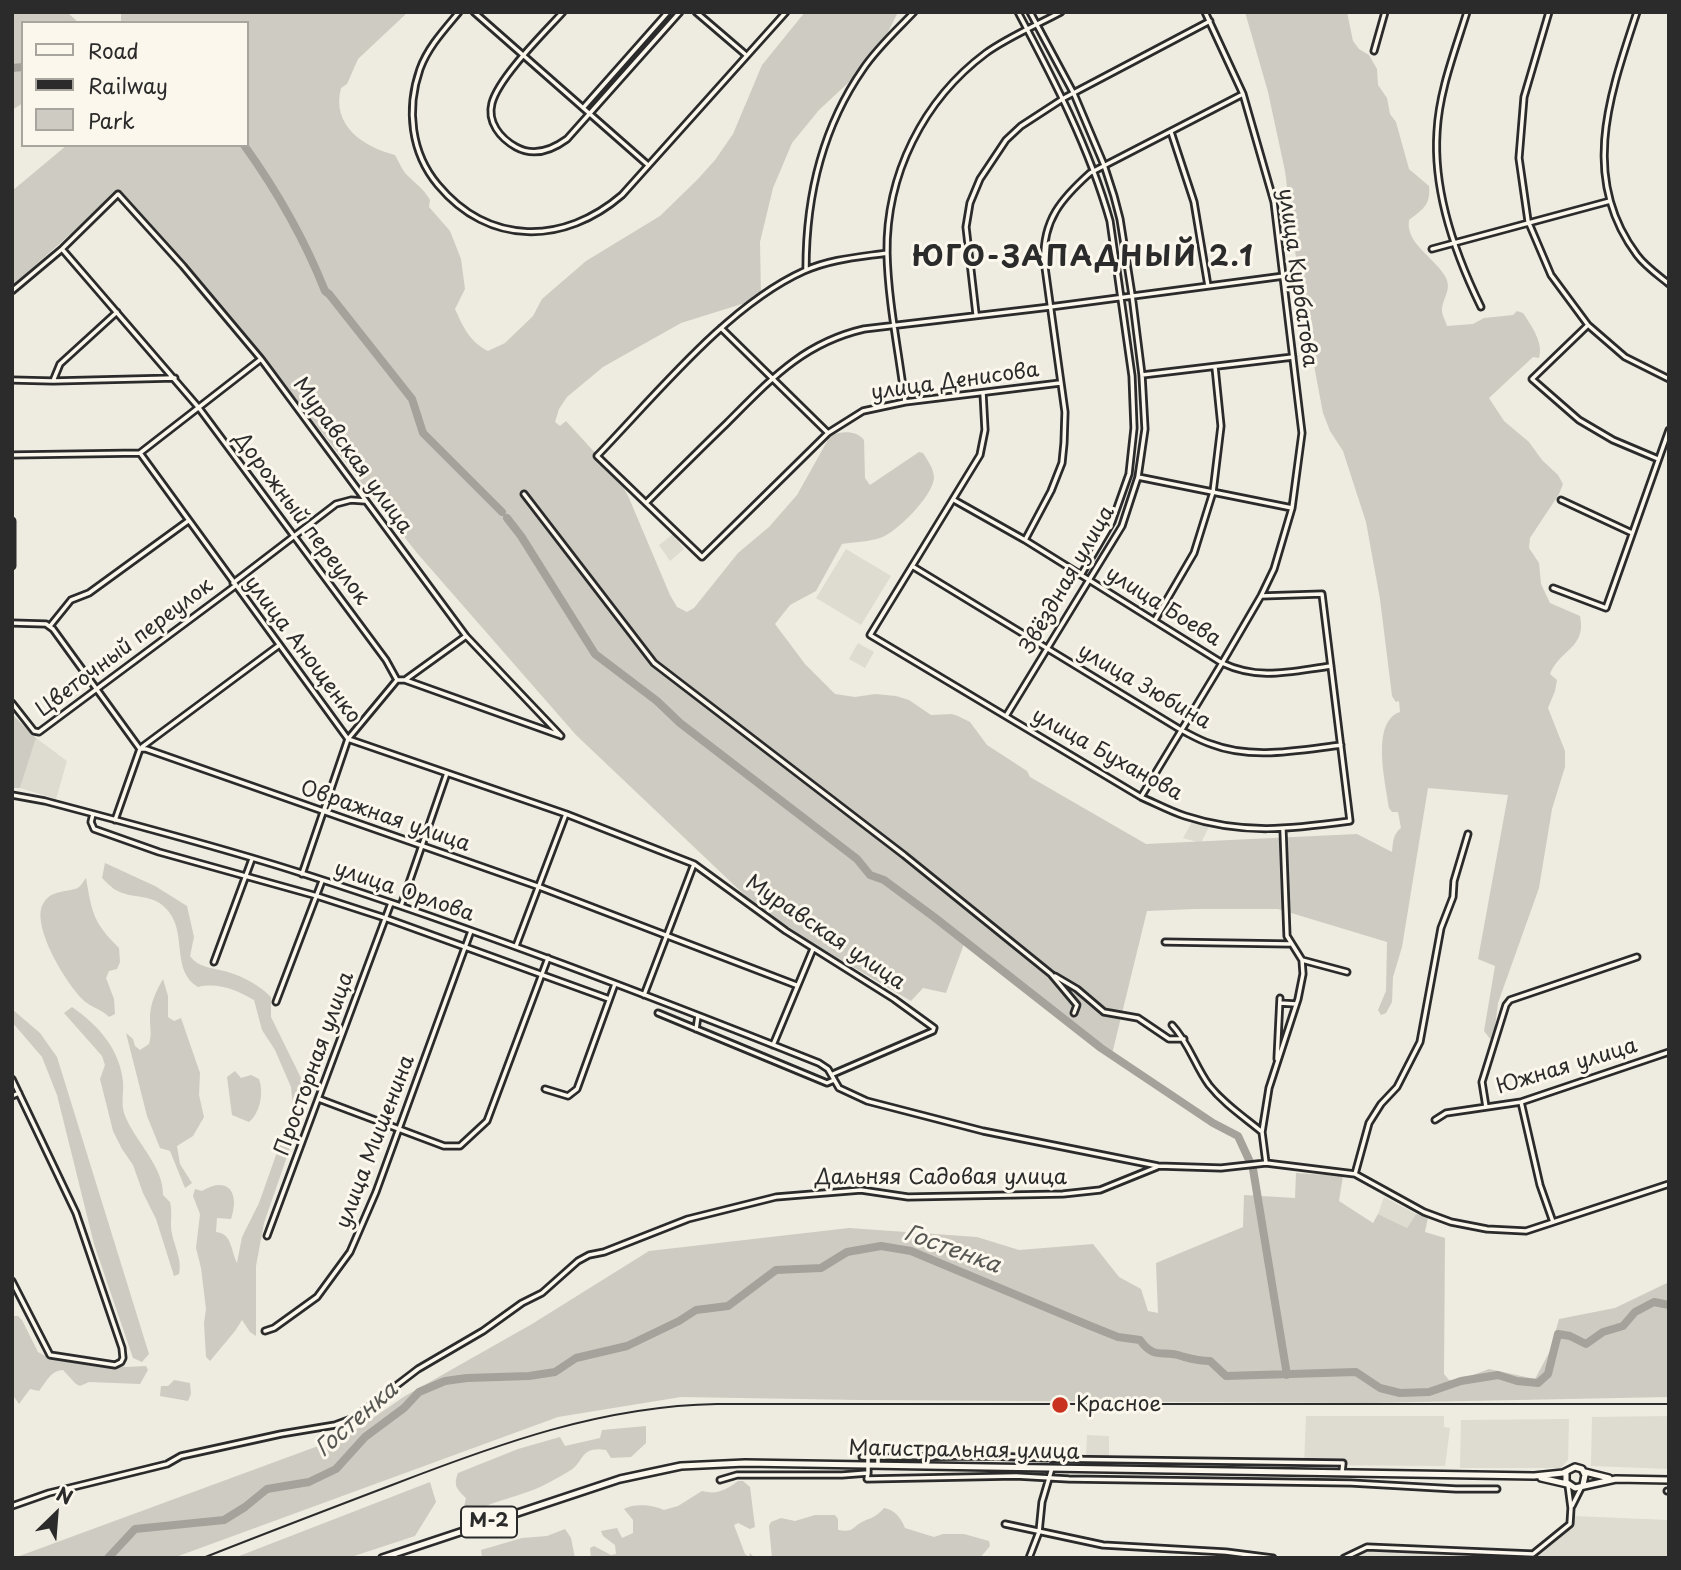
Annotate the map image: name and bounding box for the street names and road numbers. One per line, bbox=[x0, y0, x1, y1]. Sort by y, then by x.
street label: улица Курбатова bbox=[1272, 187, 1322, 369]
street label: улица Денисова bbox=[869, 358, 1041, 406]
street label: Муравская улица bbox=[287, 373, 417, 539]
street label: Дорожный переулок bbox=[228, 428, 374, 610]
street label: Звёздная улица bbox=[1015, 502, 1121, 658]
street label: улица Боева bbox=[1101, 562, 1225, 652]
street label: улица Анощенко bbox=[238, 571, 366, 729]
street label: Цветочный переулок bbox=[32, 573, 218, 723]
street label: улица Зюбина bbox=[1073, 639, 1215, 735]
street label: улица Буханова bbox=[1027, 703, 1187, 807]
street label: Овражная улица bbox=[297, 776, 473, 858]
street label: улица Орлова bbox=[331, 856, 477, 928]
street label: Муравская улица bbox=[740, 870, 910, 996]
street label: Просторная улица bbox=[270, 969, 360, 1159]
street label: Южная улица bbox=[1494, 1034, 1640, 1100]
street label: улица Мишенина bbox=[331, 1052, 421, 1232]
street label: Дальняя Садовая улица bbox=[815, 1165, 1067, 1191]
street label: Магистральная улица bbox=[848, 1436, 1080, 1466]
road number: М-2 bbox=[461, 1506, 517, 1538]

